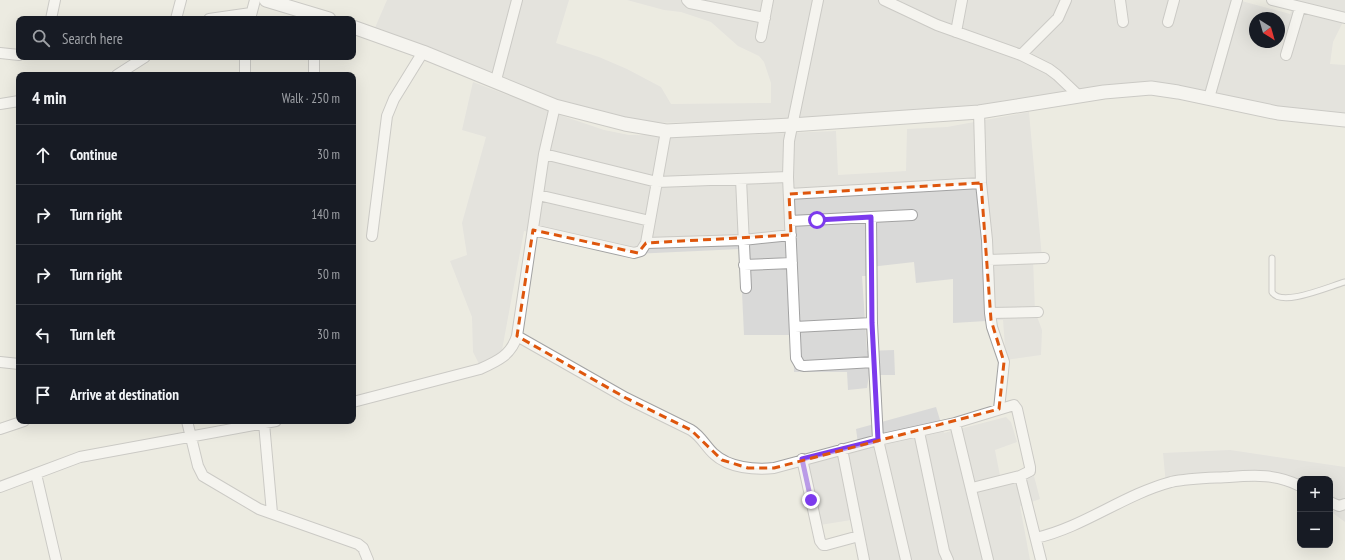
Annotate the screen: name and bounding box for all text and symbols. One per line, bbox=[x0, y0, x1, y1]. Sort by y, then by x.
north arrow bbox=[1249, 12, 1285, 48]
search box bbox=[16, 16, 356, 60]
icon: search bbox=[30, 27, 52, 49]
text: Search here bbox=[62, 29, 123, 48]
text: 4 min bbox=[32, 87, 66, 109]
text: Walk · 250 m bbox=[282, 90, 340, 107]
icon: ahead bbox=[32, 144, 54, 166]
text: Continue bbox=[70, 145, 117, 164]
text: 30 m bbox=[317, 146, 340, 163]
icon: right bbox=[32, 204, 54, 226]
text: Turn right bbox=[70, 205, 122, 224]
text: 140 m bbox=[311, 206, 340, 223]
route start bbox=[808, 211, 826, 229]
icon: right bbox=[32, 264, 54, 286]
text: Turn right bbox=[70, 265, 122, 284]
text: 50 m bbox=[317, 266, 340, 283]
icon: left bbox=[32, 324, 54, 346]
text: Turn left bbox=[70, 325, 115, 344]
text: 30 m bbox=[317, 326, 340, 343]
icon: arrive bbox=[32, 384, 54, 406]
text: Arrive at destination bbox=[70, 385, 179, 404]
map controls bbox=[1297, 476, 1333, 548]
button: + bbox=[1297, 476, 1333, 512]
route end bbox=[802, 491, 820, 509]
button: − bbox=[1297, 512, 1333, 548]

